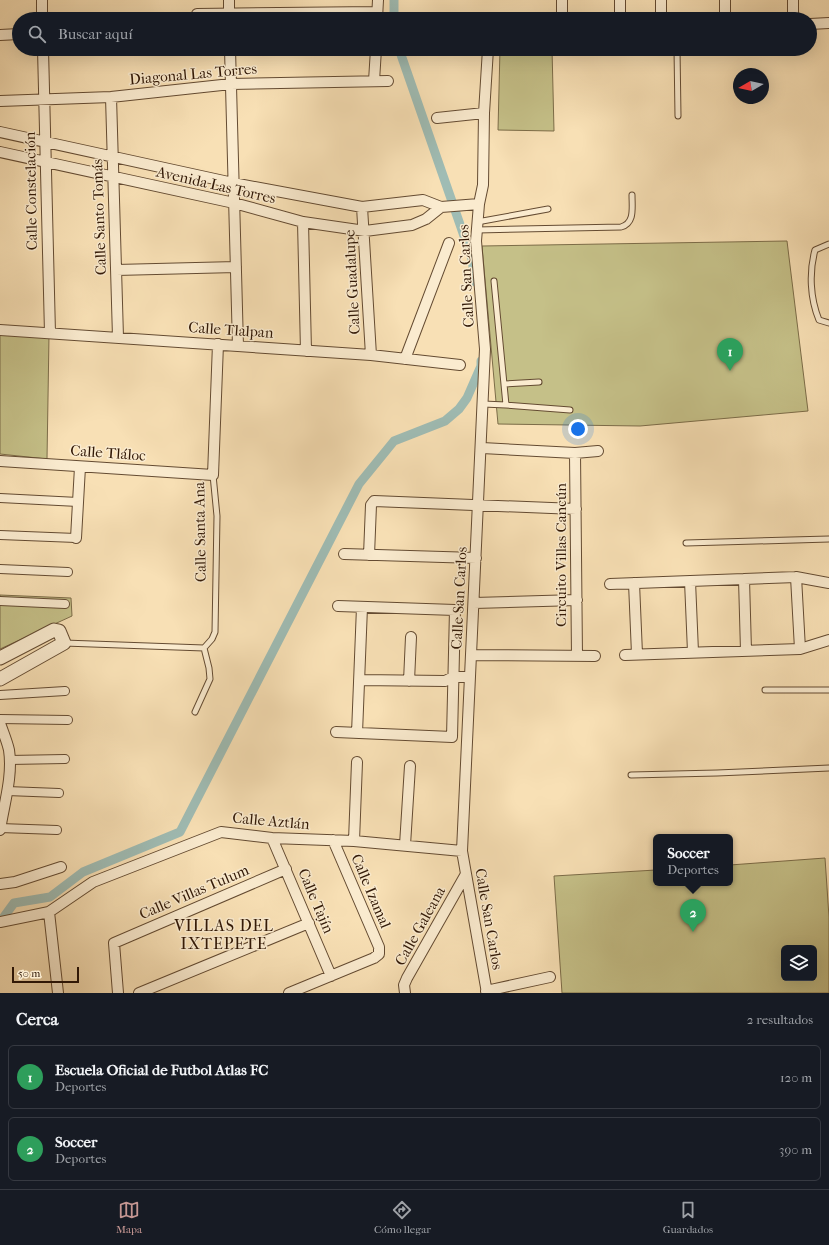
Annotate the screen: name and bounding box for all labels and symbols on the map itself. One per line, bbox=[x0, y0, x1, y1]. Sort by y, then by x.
street label: Diagonal Las Torres bbox=[128, 59, 258, 89]
north arrow bbox=[733, 68, 769, 104]
street label: Calle Constelación bbox=[21, 131, 41, 250]
street label: Calle Santo Tomás bbox=[88, 158, 110, 276]
street label: Avenida Las Torres bbox=[154, 162, 278, 208]
street label: Calle San Carlos bbox=[454, 224, 478, 328]
street label: Calle Guadalupe bbox=[340, 228, 364, 335]
street label: Calle Tlalpan bbox=[188, 318, 274, 342]
pin: 1 bbox=[717, 338, 743, 371]
your location bbox=[568, 419, 588, 439]
street label: Calle Tláloc bbox=[70, 441, 147, 465]
street label: Calle Santa Ana bbox=[190, 481, 210, 582]
street label: Circuito Villas Cancún bbox=[552, 483, 570, 627]
street label: Calle San Carlos bbox=[447, 546, 471, 650]
street label: Calle Aztlán bbox=[232, 809, 311, 833]
street label: Calle Izamal bbox=[347, 851, 395, 931]
street label: Calle Villas Tulum bbox=[137, 861, 252, 923]
street label: Calle Tajín bbox=[294, 866, 338, 936]
street label: Calle San Carlos bbox=[471, 867, 507, 972]
street label: Calle Galeana bbox=[391, 882, 450, 969]
pin: 2 bbox=[680, 899, 706, 932]
district label: VILLAS DEL IXTEPETE bbox=[173, 916, 274, 953]
scale bar bbox=[12, 965, 79, 984]

